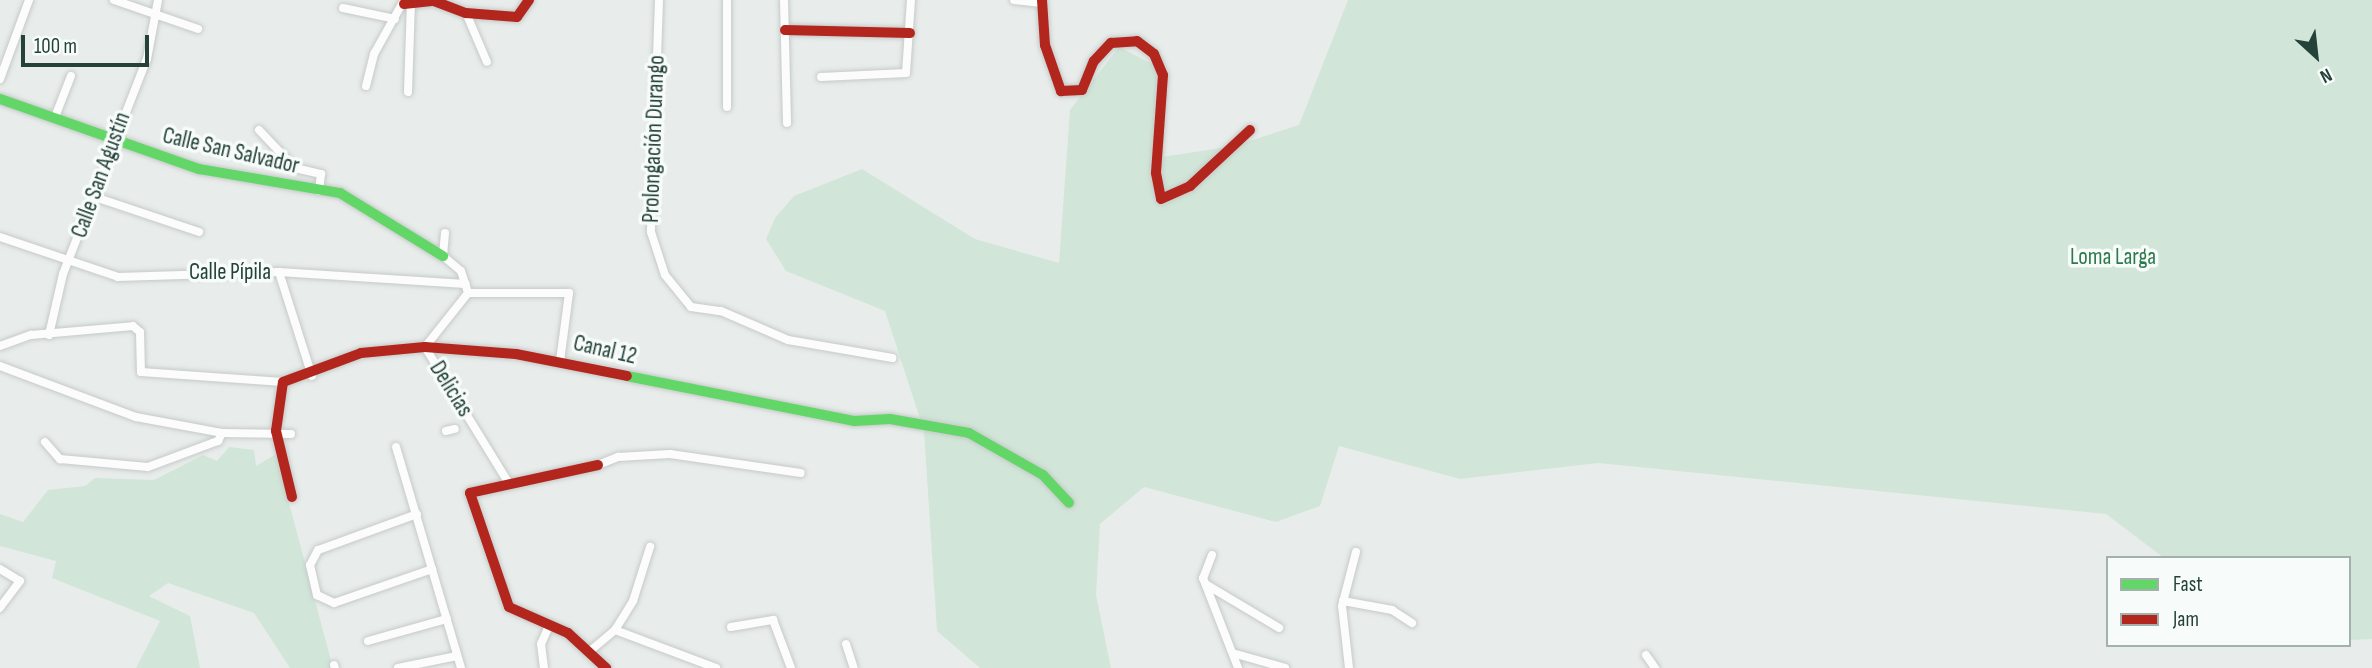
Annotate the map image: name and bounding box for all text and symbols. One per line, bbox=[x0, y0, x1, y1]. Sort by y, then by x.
scale bar bbox=[24, 21, 152, 65]
north arrow bbox=[2281, 21, 2351, 91]
text: 100 m bbox=[34, 34, 77, 59]
street label: Prolongación Durango bbox=[637, 55, 671, 223]
text: N bbox=[2316, 63, 2336, 88]
street label: Calle San Agustín bbox=[66, 108, 136, 242]
street label: Calle San Salvador bbox=[160, 122, 302, 180]
park label: Loma Larga bbox=[2070, 243, 2156, 271]
street label: Calle Pípila bbox=[189, 258, 271, 286]
street label: Canal 12 bbox=[571, 329, 639, 371]
street label: Delicias bbox=[423, 356, 479, 422]
legend bbox=[2106, 556, 2351, 647]
text: Fast bbox=[2173, 572, 2203, 597]
text: Jam bbox=[2173, 607, 2199, 632]

